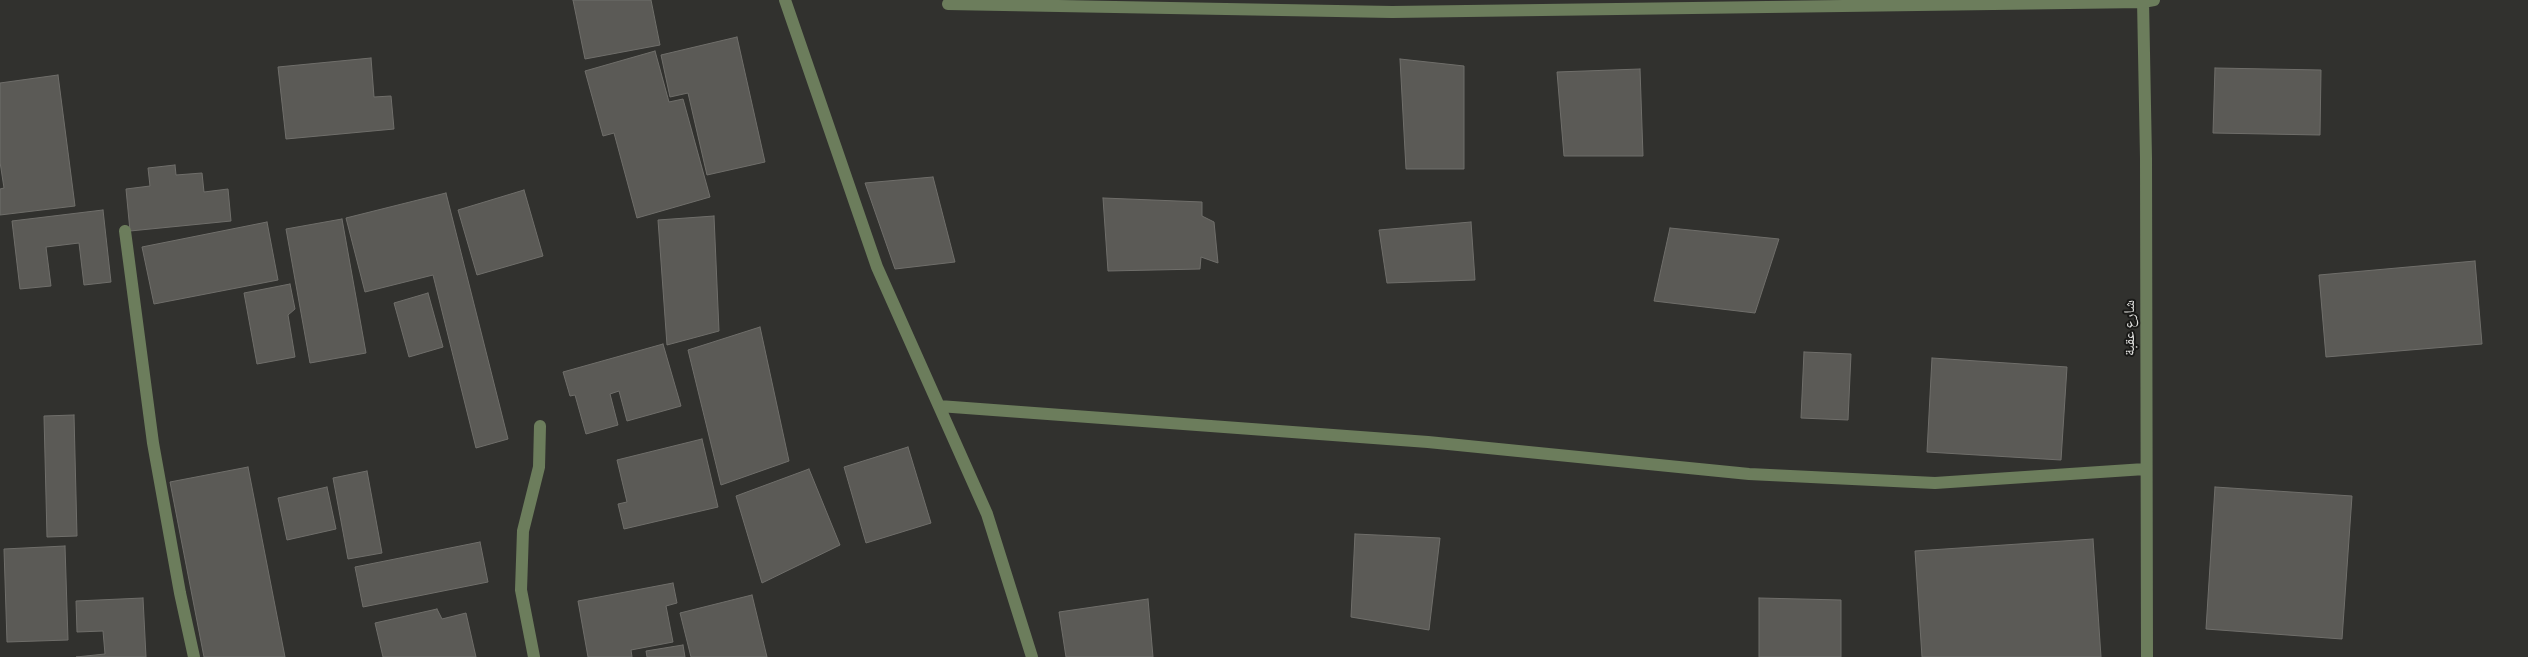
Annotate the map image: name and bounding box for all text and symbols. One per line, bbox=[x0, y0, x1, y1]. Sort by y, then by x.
street label: شارع عقبة bbox=[2121, 300, 2139, 356]

